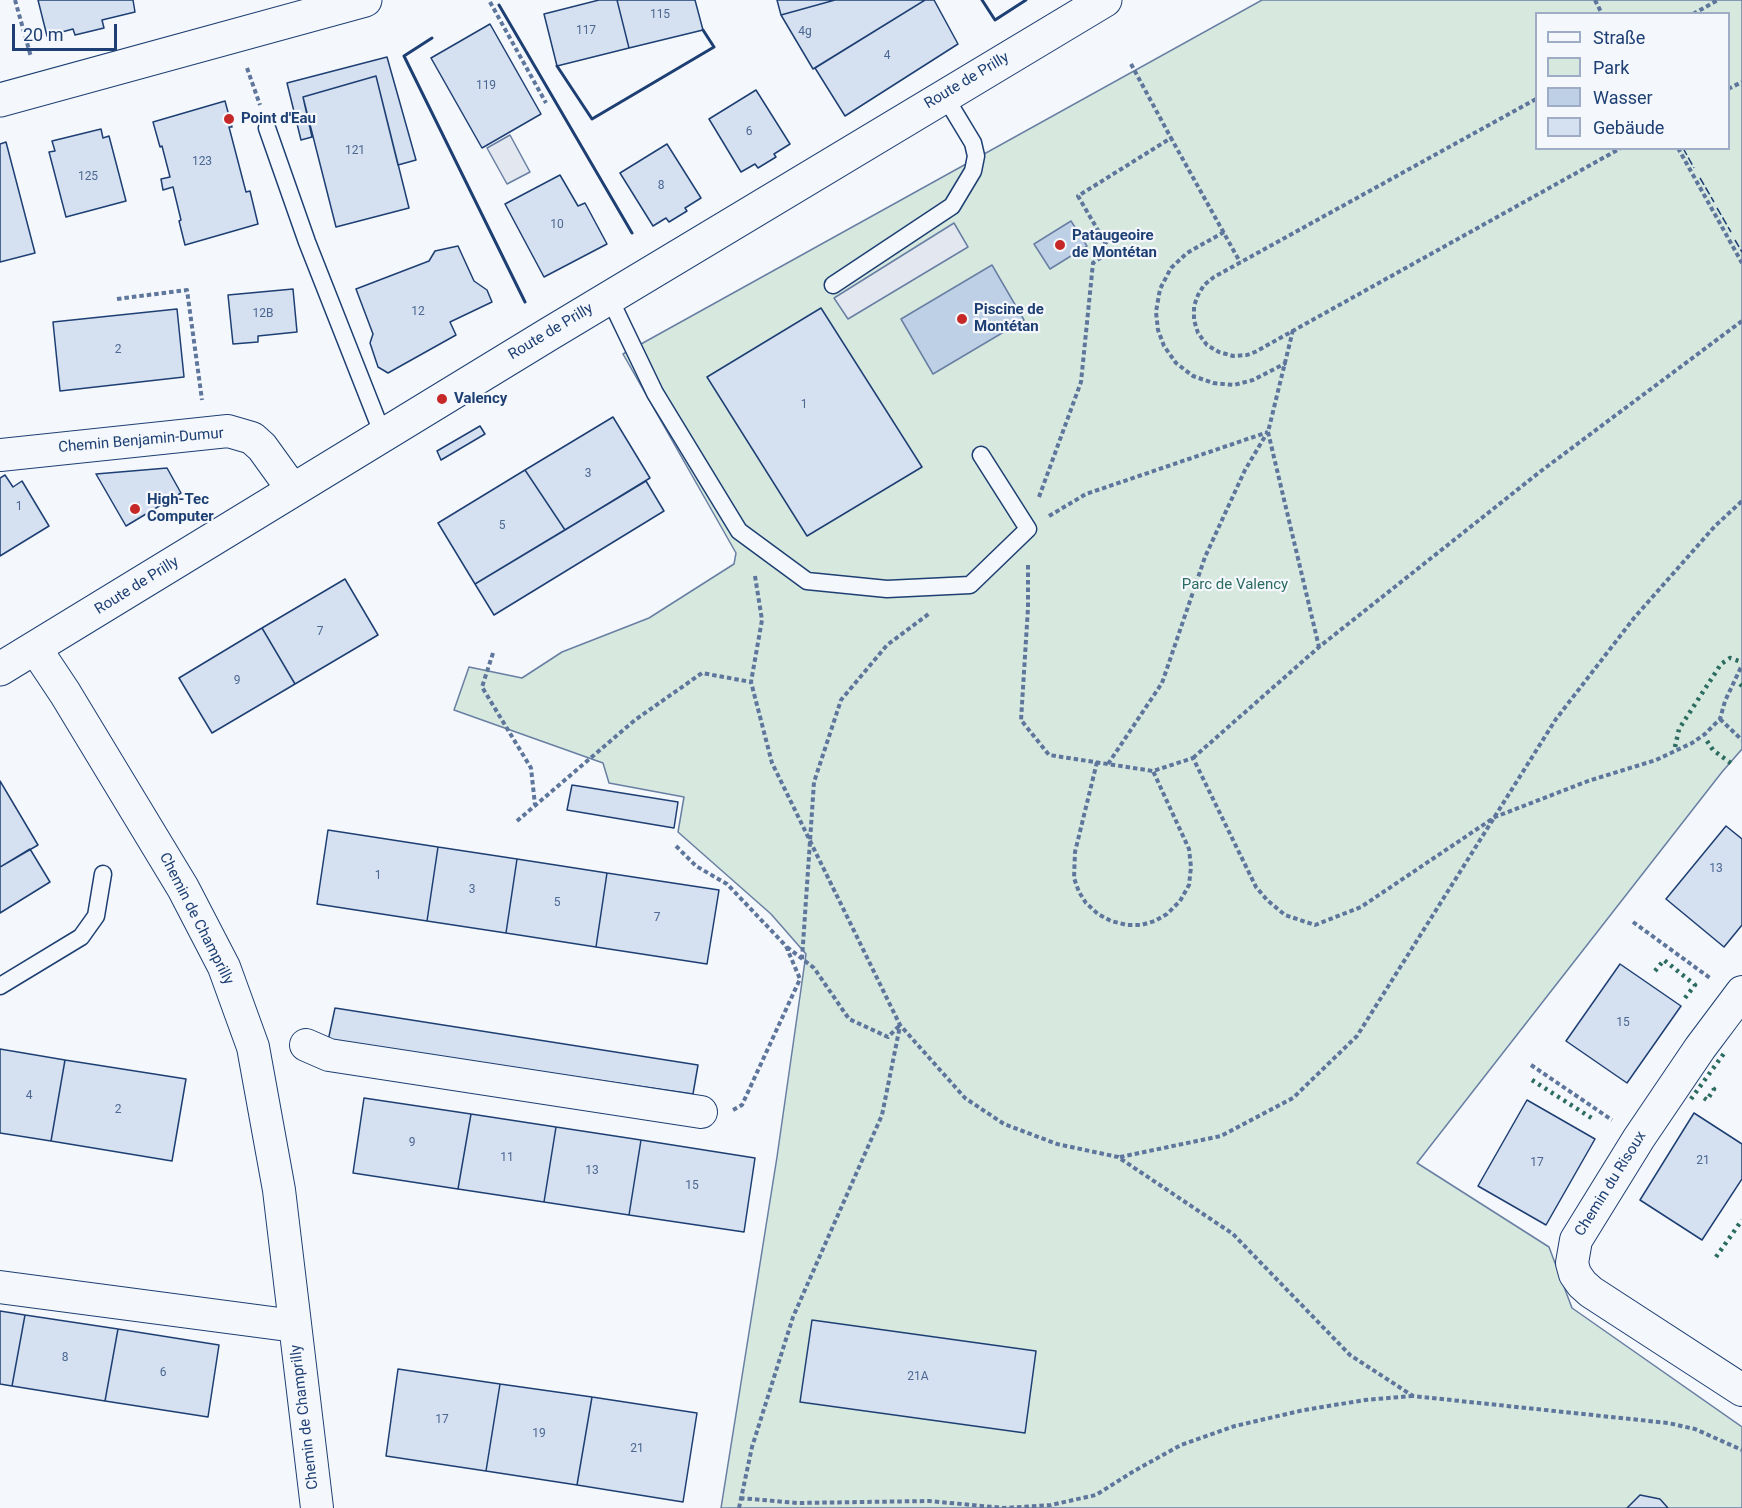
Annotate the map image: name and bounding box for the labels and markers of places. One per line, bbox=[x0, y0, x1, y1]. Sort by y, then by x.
place label: Point d'Eau bbox=[241, 110, 316, 128]
marker: Point d'Eau bbox=[222, 112, 236, 126]
place label: Pataugeoire de Montétan bbox=[1072, 227, 1157, 262]
marker: Pataugeoire de Montétan bbox=[1053, 238, 1067, 252]
place label: Piscine de Montétan bbox=[974, 301, 1044, 336]
marker: Piscine de Montétan bbox=[955, 312, 969, 326]
place label: Valency bbox=[454, 390, 507, 408]
marker: Valency bbox=[435, 392, 449, 406]
place label: High-Tec Computer bbox=[147, 491, 214, 526]
marker: High-Tec Computer bbox=[128, 502, 142, 516]

